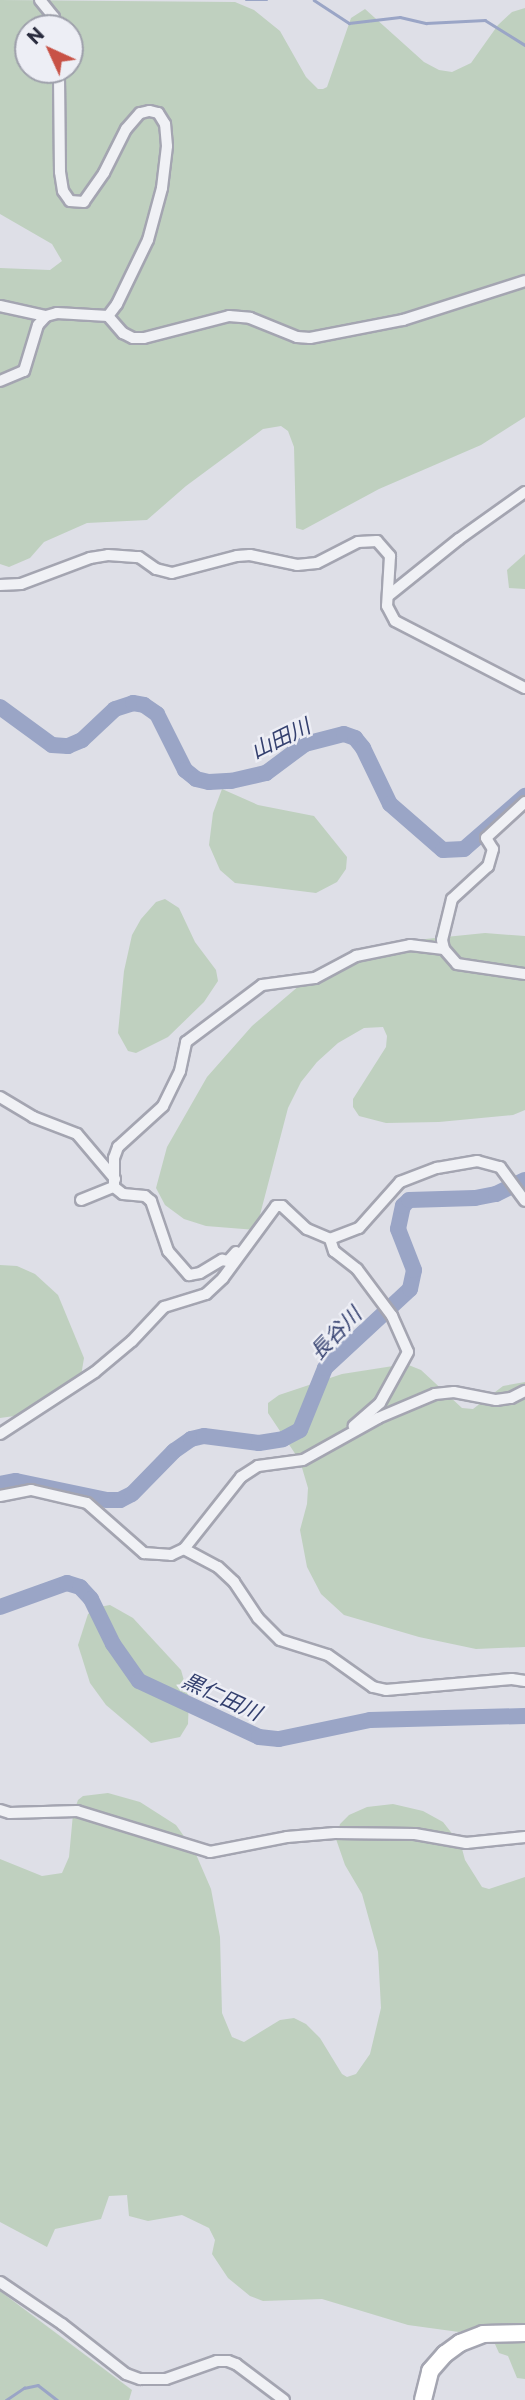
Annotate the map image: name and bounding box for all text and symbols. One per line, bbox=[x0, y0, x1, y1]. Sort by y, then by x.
north arrow bbox=[14, 14, 84, 84]
text: N bbox=[22, 22, 48, 48]
water label: 山田川 bbox=[246, 713, 314, 763]
water label: 長谷川 bbox=[304, 1302, 366, 1364]
water label: 黒仁田川 bbox=[179, 1667, 265, 1725]

